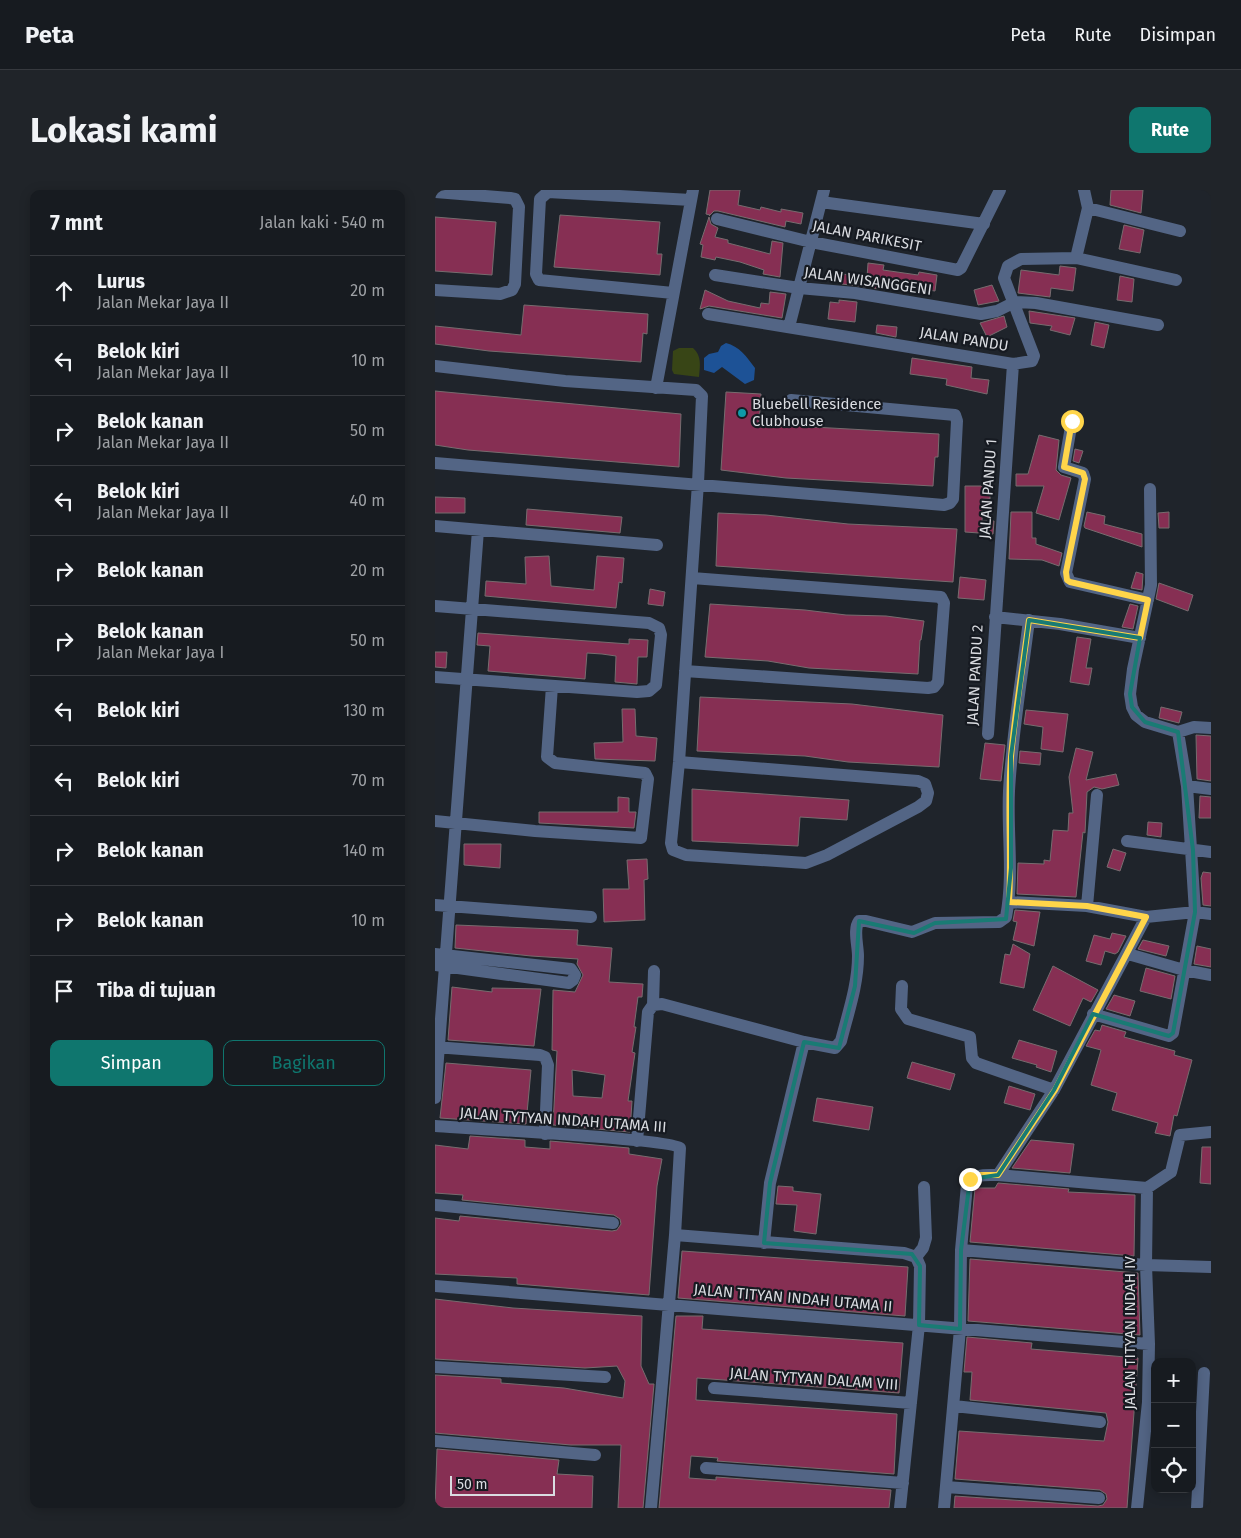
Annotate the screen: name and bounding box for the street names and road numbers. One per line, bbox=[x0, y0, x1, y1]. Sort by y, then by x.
street label: JALAN PARIKESIT bbox=[811, 217, 923, 255]
street label: JALAN WISANGGENI bbox=[803, 263, 933, 299]
street label: JALAN PANDU bbox=[918, 323, 1010, 355]
street label: JALAN PANDU 1 bbox=[976, 438, 1000, 540]
street label: JALAN PANDU 2 bbox=[963, 624, 987, 726]
street label: JALAN TYTYAN INDAH UTAMA III bbox=[459, 1104, 667, 1136]
street label: JALAN TITYAN INDAH IV bbox=[1121, 1256, 1139, 1410]
street label: JALAN TITYAN INDAH UTAMA II bbox=[693, 1280, 893, 1316]
street label: JALAN TYTYAN DALAM VIII bbox=[729, 1364, 899, 1394]

